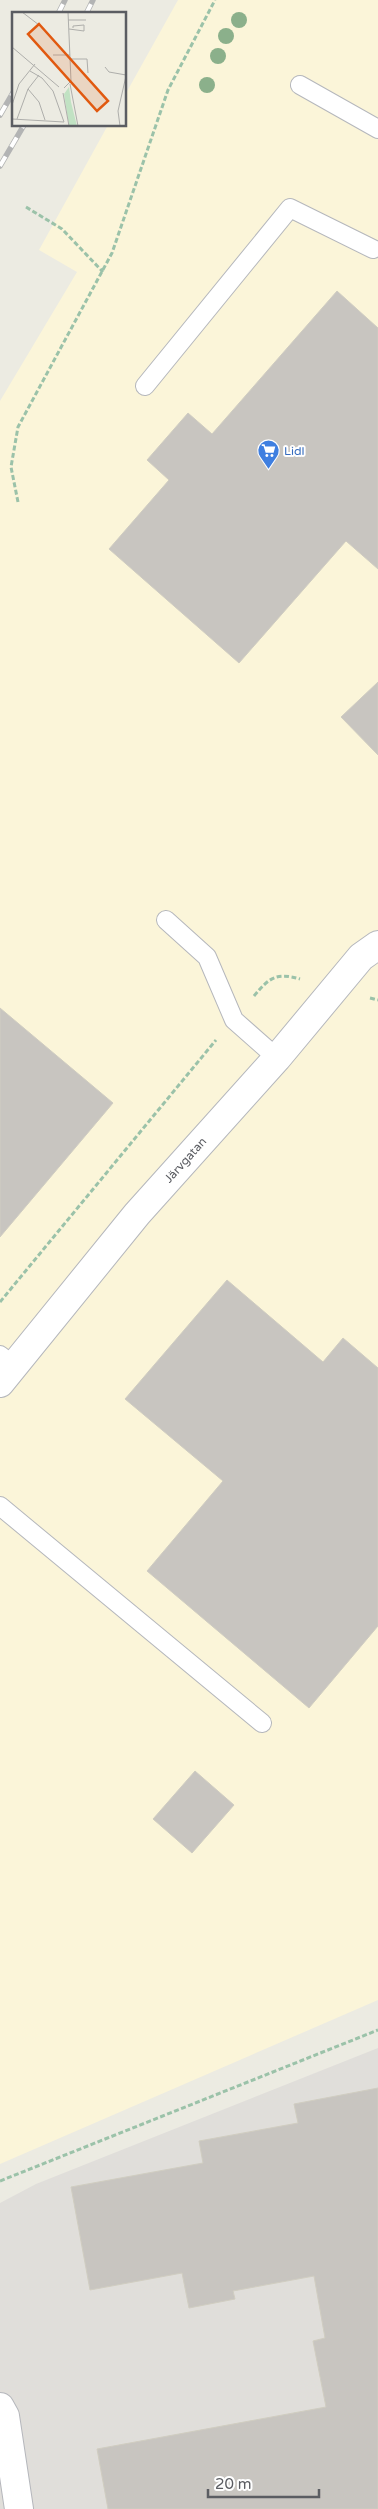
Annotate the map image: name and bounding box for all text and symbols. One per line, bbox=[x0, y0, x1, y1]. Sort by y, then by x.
inset map bbox=[12, 12, 126, 126]
supermarket icon: Lidl bbox=[256, 439, 280, 470]
place label: Lidl bbox=[284, 444, 304, 458]
street label: Järvgatan bbox=[161, 1135, 209, 1186]
scale bar bbox=[208, 2466, 319, 2498]
text: 20 m bbox=[215, 2475, 252, 2493]

